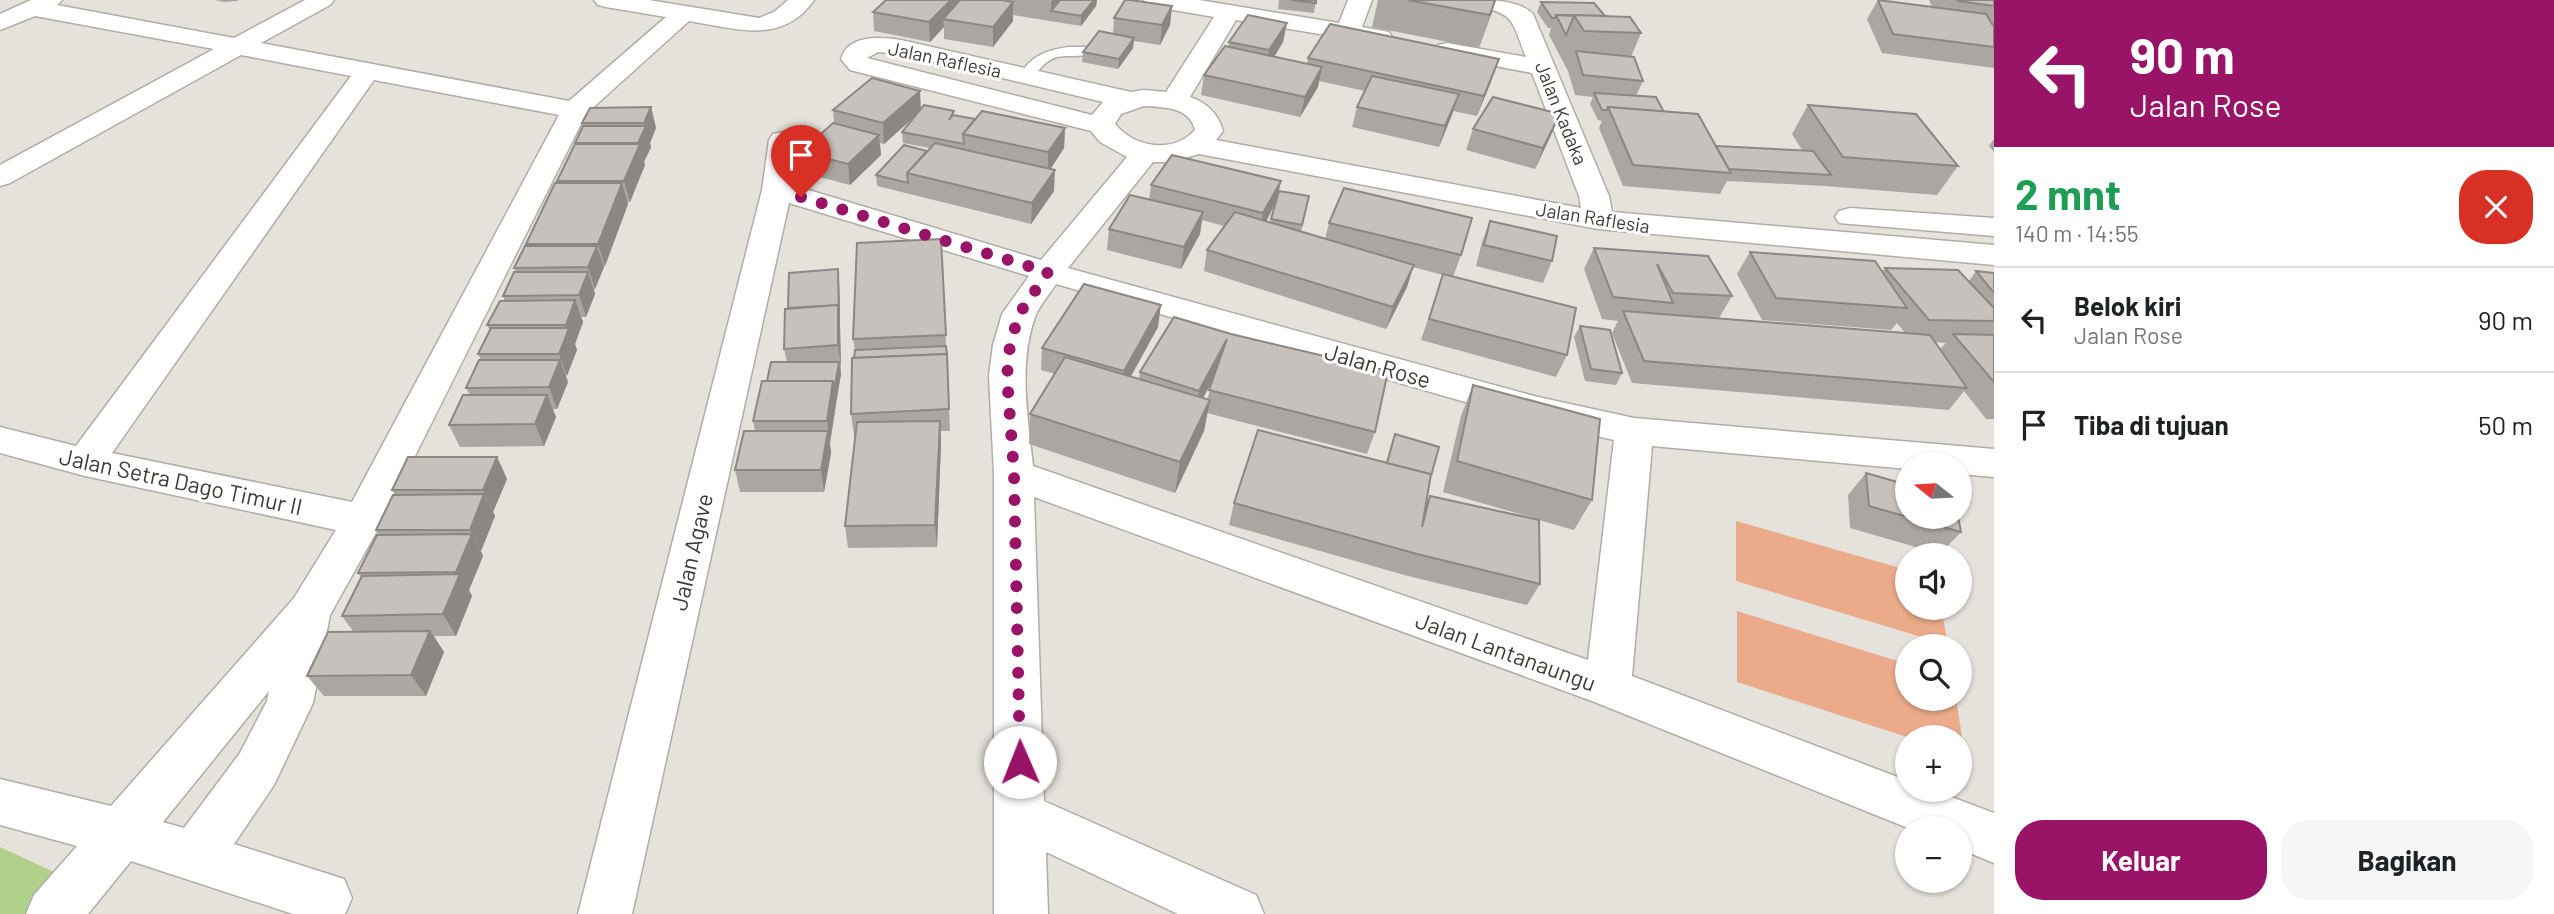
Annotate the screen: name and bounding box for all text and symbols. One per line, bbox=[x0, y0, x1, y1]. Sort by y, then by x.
text: 90 m bbox=[2130, 25, 2235, 84]
icon: left bbox=[2015, 28, 2106, 119]
street label: Jalan Raflesia bbox=[886, 36, 1004, 82]
street label: Jalan Kadaka bbox=[1531, 58, 1593, 168]
text: Jalan Rose bbox=[2130, 85, 2282, 123]
pin bbox=[771, 125, 831, 197]
icon: arrive bbox=[782, 136, 820, 174]
text: 2 mnt bbox=[2015, 168, 2121, 218]
button: close bbox=[2459, 170, 2533, 244]
street label: Jalan Raflesia bbox=[1534, 197, 1652, 237]
text: 140 m · 14:55 bbox=[2015, 219, 2139, 247]
text: Belok kiri bbox=[2074, 290, 2181, 321]
icon: left bbox=[2015, 301, 2053, 339]
text: 90 m bbox=[2478, 304, 2533, 335]
text: Jalan Rose bbox=[2074, 321, 2183, 349]
street label: Jalan Rose bbox=[1322, 337, 1434, 393]
icon: arrive bbox=[2015, 406, 2053, 444]
text: Tiba di tujuan bbox=[2074, 409, 2229, 440]
text: 50 m bbox=[2478, 409, 2533, 440]
street label: Jalan Setra Dago Timur II bbox=[57, 442, 305, 520]
north arrow bbox=[1895, 452, 1972, 528]
map controls bbox=[1895, 452, 1972, 893]
street label: Jalan Agave bbox=[664, 491, 718, 613]
button: sound bbox=[1895, 543, 1972, 620]
street label: Jalan Lantanaungu bbox=[1412, 605, 1600, 697]
button: search bbox=[1895, 634, 1972, 711]
position arrow bbox=[983, 725, 1057, 799]
button: + bbox=[1895, 725, 1972, 802]
button: − bbox=[1895, 816, 1972, 893]
button: Keluar bbox=[2015, 820, 2267, 900]
button: Bagikan bbox=[2281, 820, 2533, 900]

